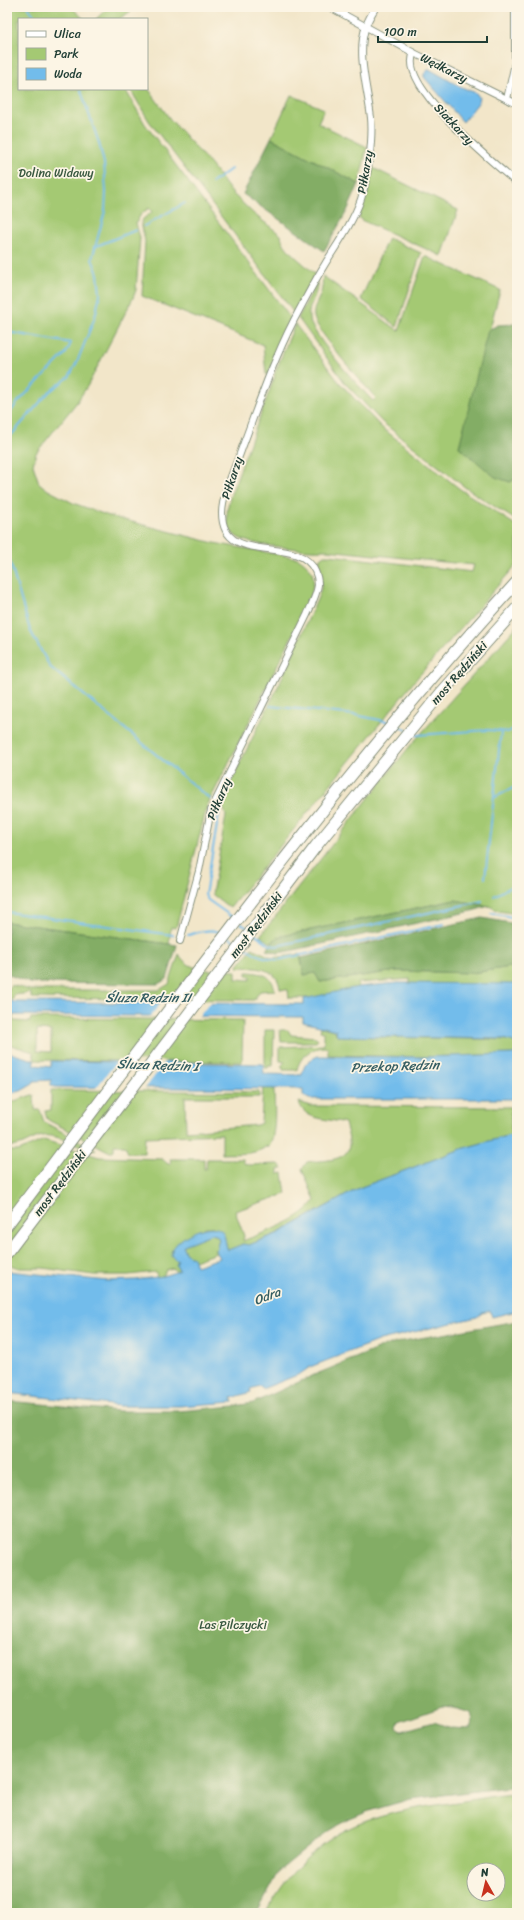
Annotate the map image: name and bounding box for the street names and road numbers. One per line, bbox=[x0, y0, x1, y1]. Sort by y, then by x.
street label: Wędkarzy bbox=[416, 47, 472, 90]
street label: Siatkarzy bbox=[428, 98, 480, 151]
street label: Piłkarzy bbox=[350, 148, 380, 195]
street label: Piłkarzy bbox=[215, 453, 249, 502]
street label: most Rędziński bbox=[425, 636, 494, 710]
street label: Piłkarzy bbox=[200, 774, 238, 823]
street label: most Rędziński bbox=[224, 886, 289, 963]
street label: most Rędziński bbox=[28, 1144, 93, 1221]

